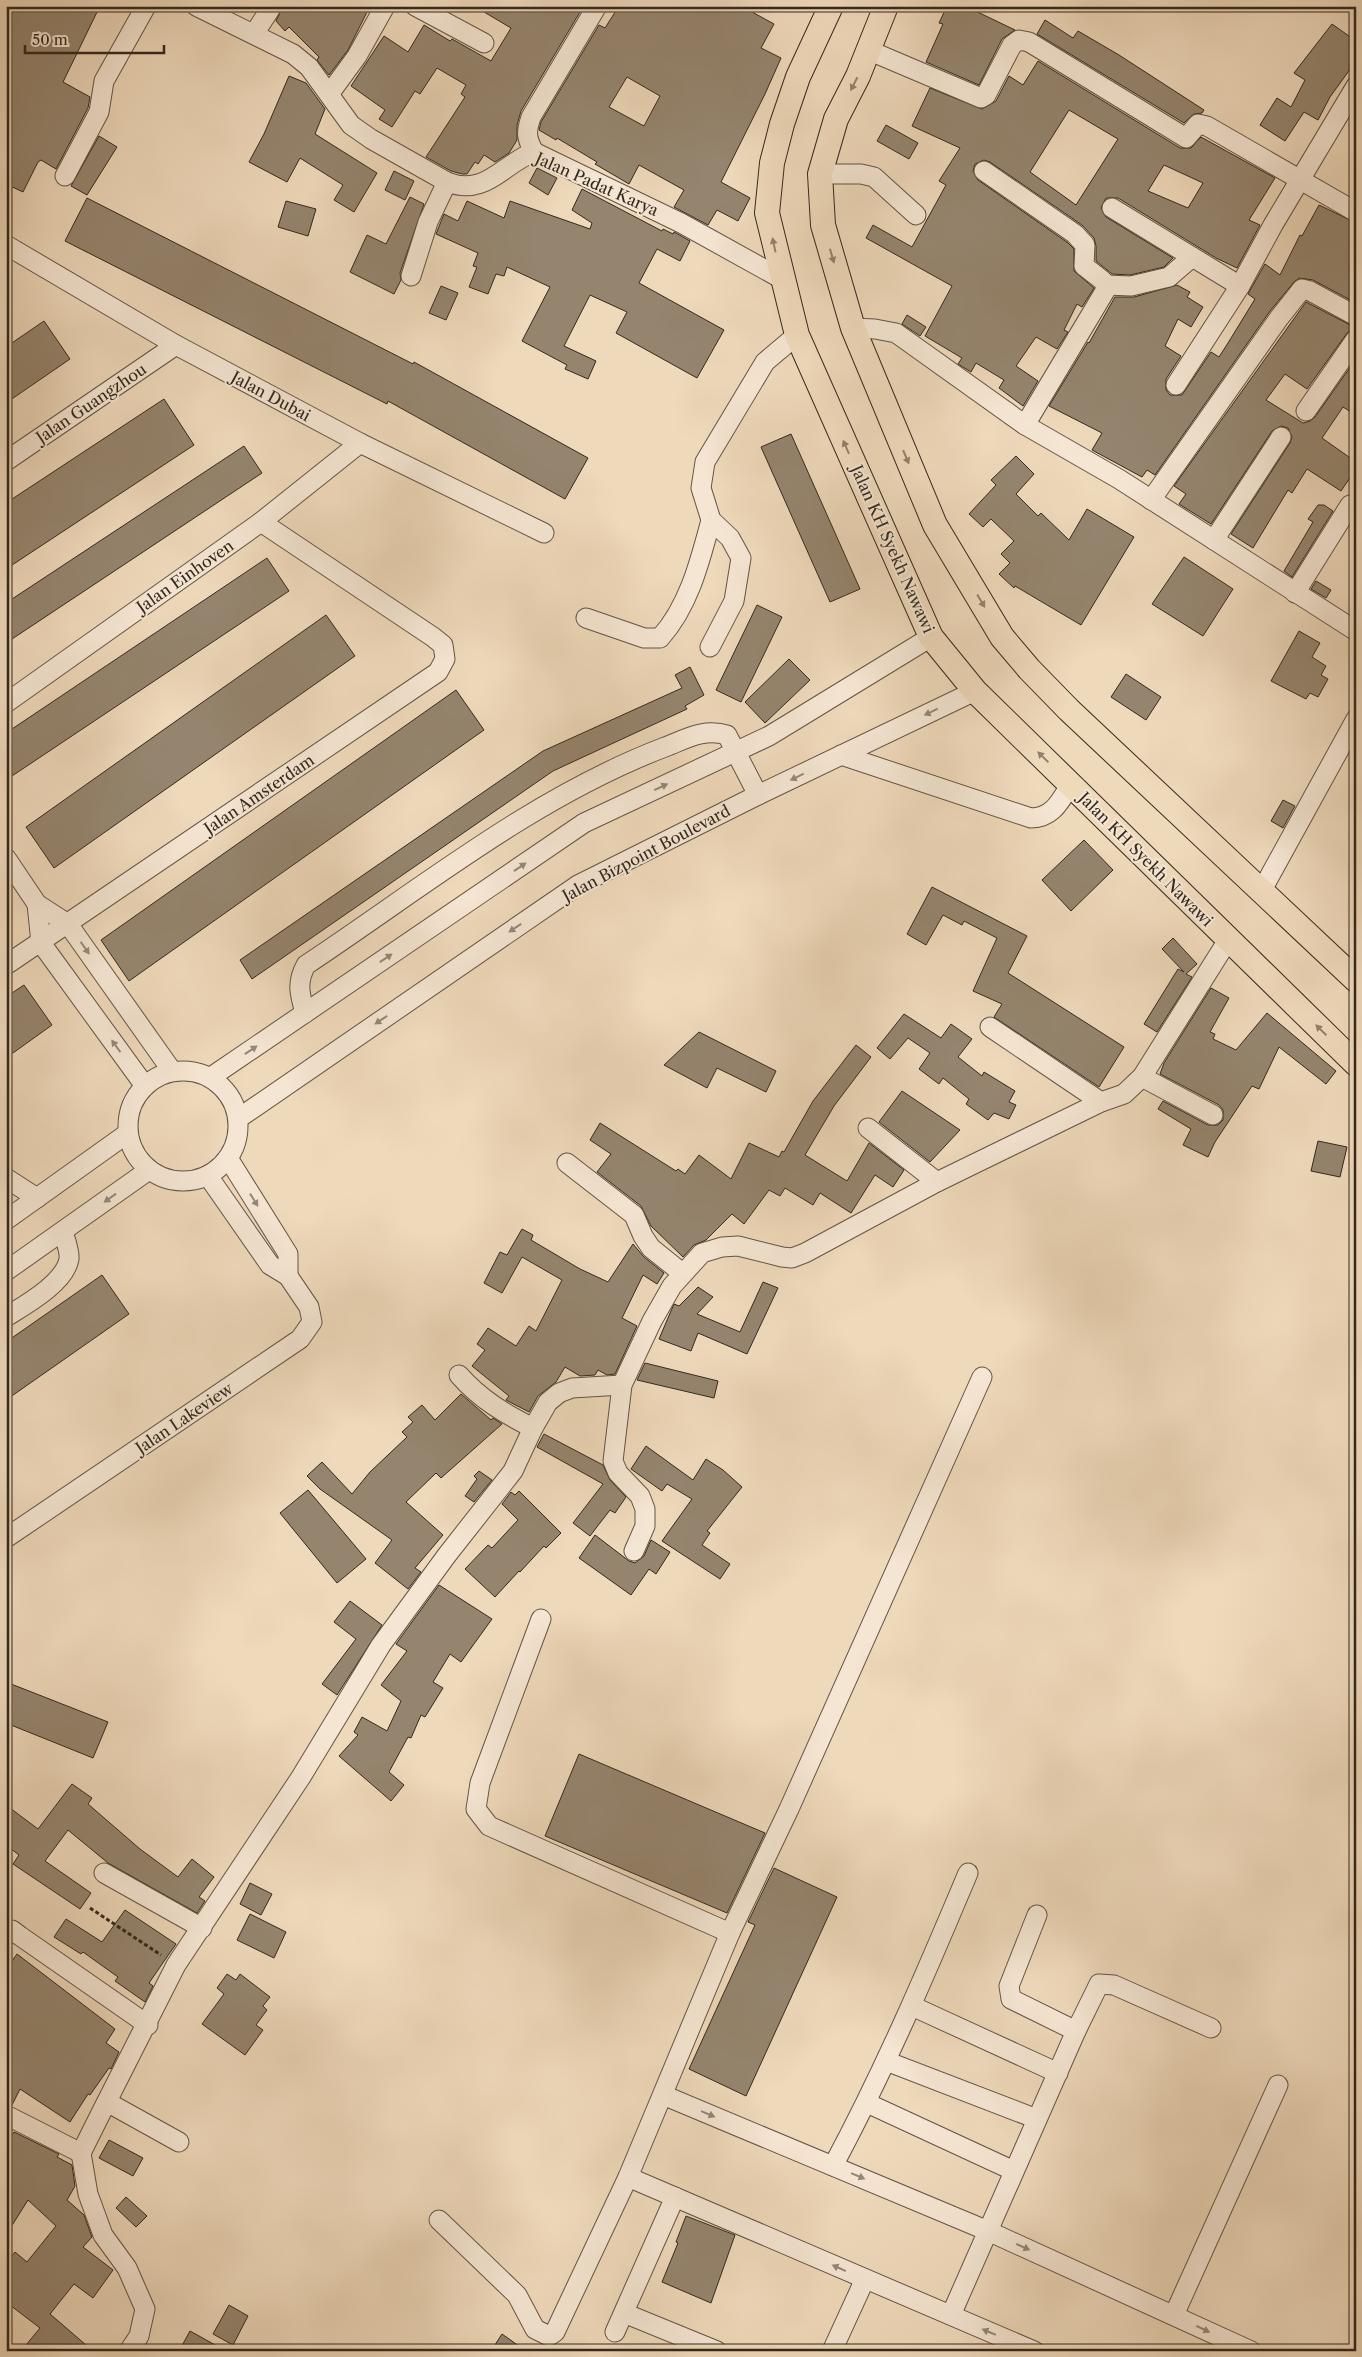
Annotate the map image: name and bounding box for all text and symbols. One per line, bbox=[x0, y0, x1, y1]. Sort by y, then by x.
scale bar bbox=[25, 22, 164, 54]
text: 50 m bbox=[32, 30, 68, 49]
one-way arrow bbox=[850, 76, 858, 91]
street label: Jalan Padat Karya bbox=[530, 147, 662, 220]
one-way arrow bbox=[770, 237, 778, 252]
one-way arrow bbox=[828, 248, 836, 263]
street label: Jalan Guangzhou bbox=[29, 359, 150, 449]
street label: Jalan Dubai bbox=[225, 365, 314, 425]
one-way arrow bbox=[842, 440, 850, 454]
one-way arrow bbox=[902, 450, 910, 464]
street label: Jalan KH Syekh Nawawi bbox=[846, 459, 939, 636]
street label: Jalan Einhoven bbox=[130, 535, 237, 619]
one-way arrow bbox=[976, 594, 985, 607]
one-way arrow bbox=[924, 708, 938, 716]
street label: Jalan Amsterdam bbox=[198, 750, 318, 840]
one-way arrow bbox=[1037, 751, 1049, 763]
one-way arrow bbox=[789, 772, 804, 781]
one-way arrow bbox=[654, 783, 668, 791]
street label: Jalan KH Syekh Nawawi bbox=[1072, 785, 1217, 930]
street label: Jalan Bizpoint Boulevard bbox=[556, 800, 734, 907]
one-way arrow bbox=[513, 862, 527, 872]
one-way arrow bbox=[509, 923, 522, 933]
one-way arrow bbox=[80, 941, 90, 955]
one-way arrow bbox=[379, 953, 392, 963]
one-way arrow bbox=[375, 1015, 388, 1025]
one-way arrow bbox=[1315, 1024, 1327, 1036]
one-way arrow bbox=[111, 1039, 121, 1053]
one-way arrow bbox=[244, 1045, 258, 1054]
one-way arrow bbox=[104, 1193, 117, 1204]
one-way arrow bbox=[250, 1193, 259, 1206]
street label: Jalan Lakeview bbox=[129, 1378, 237, 1460]
one-way arrow bbox=[701, 2110, 715, 2118]
one-way arrow bbox=[851, 2173, 865, 2181]
one-way arrow bbox=[1016, 2244, 1030, 2252]
one-way arrow bbox=[832, 2264, 846, 2272]
one-way arrow bbox=[1196, 2325, 1210, 2333]
one-way arrow bbox=[982, 2327, 996, 2335]

